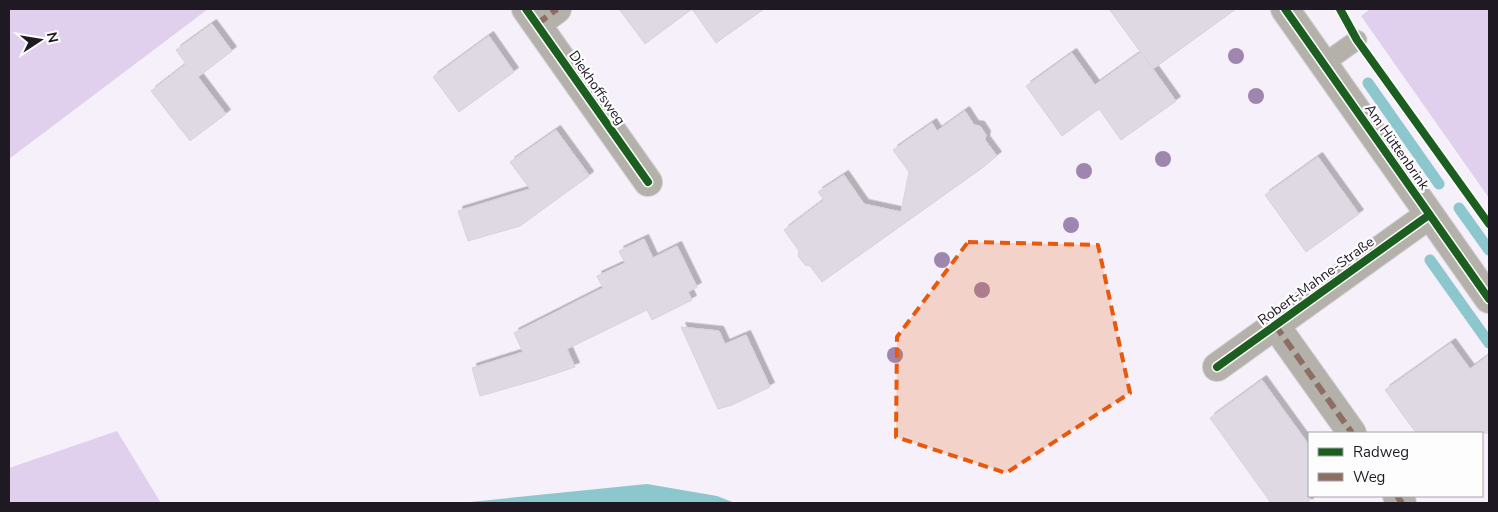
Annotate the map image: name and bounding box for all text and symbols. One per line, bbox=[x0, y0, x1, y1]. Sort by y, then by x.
north arrow bbox=[15, 15, 65, 65]
text: N bbox=[42, 30, 63, 45]
street label: Diekhoffsweg bbox=[564, 47, 630, 129]
street label: Am Hüttenbrink bbox=[1360, 100, 1434, 194]
street label: Robert-Mahne-Straße bbox=[1254, 232, 1378, 330]
legend bbox=[1308, 432, 1483, 497]
text: Radweg bbox=[1353, 442, 1409, 462]
text: Weg bbox=[1353, 467, 1385, 487]

